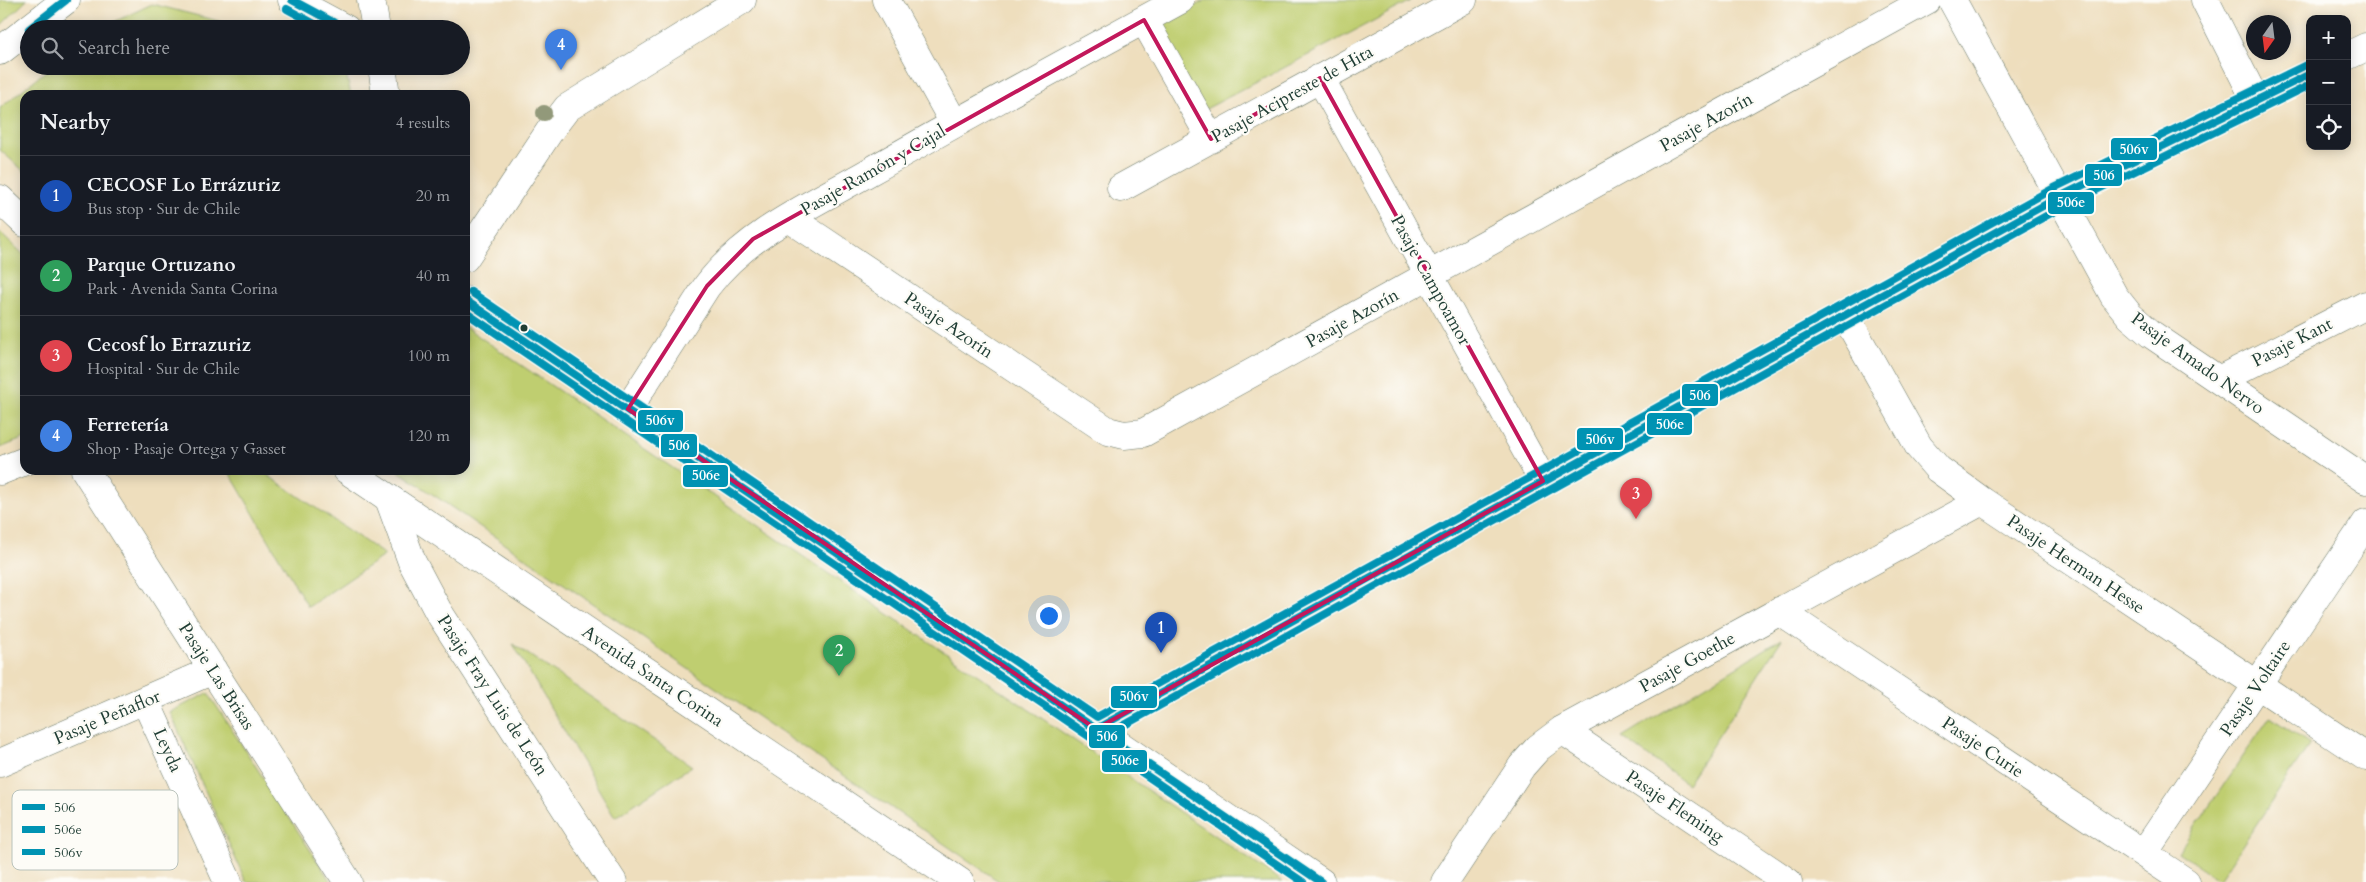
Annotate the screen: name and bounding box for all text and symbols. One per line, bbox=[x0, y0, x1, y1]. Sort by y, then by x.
north arrow bbox=[2246, 15, 2291, 60]
map controls bbox=[2306, 15, 2351, 150]
button: + bbox=[2306, 15, 2351, 60]
search box bbox=[20, 20, 470, 75]
pin: 4 bbox=[545, 29, 577, 70]
icon: search bbox=[38, 34, 66, 62]
text: Search here bbox=[78, 35, 170, 61]
street label: Pasaje Acipreste de Hita bbox=[1207, 39, 1378, 149]
button: − bbox=[2306, 60, 2351, 105]
street label: Pasaje Azorín bbox=[1655, 86, 1758, 158]
button: locate bbox=[2306, 105, 2351, 150]
text: Nearby bbox=[40, 108, 111, 137]
text: 4 results bbox=[396, 112, 450, 134]
street label: Pasaje Ramón y Cajal bbox=[796, 118, 951, 222]
line badge: 506v bbox=[2110, 137, 2158, 161]
text: 506v bbox=[2119, 140, 2149, 159]
line badge: 506 bbox=[2084, 163, 2123, 187]
text: 506 bbox=[2093, 166, 2115, 185]
text: CECOSF Lo Errázuriz bbox=[87, 172, 280, 198]
text: 1 bbox=[52, 185, 60, 207]
text: 20 m bbox=[416, 185, 450, 207]
line badge: 506e bbox=[2047, 191, 2095, 215]
text: 506e bbox=[2057, 193, 2085, 212]
text: Bus stop · Sur de Chile bbox=[87, 198, 240, 220]
street label: Pasaje Campoamor bbox=[1384, 210, 1477, 350]
text: Parque Ortuzano bbox=[87, 252, 236, 278]
text: 2 bbox=[52, 265, 60, 287]
text: 40 m bbox=[416, 265, 450, 287]
text: Park · Avenida Santa Corina bbox=[87, 278, 278, 300]
street label: Pasaje Azorín bbox=[1301, 282, 1404, 354]
street label: Pasaje Azorín bbox=[899, 286, 999, 365]
street label: Pasaje Amado Nervo bbox=[2126, 307, 2270, 420]
street label: Pasaje Kant bbox=[2248, 311, 2337, 373]
unlabelled marker bbox=[519, 323, 529, 333]
text: Cecosf lo Errazuriz bbox=[87, 332, 251, 358]
text: 3 bbox=[52, 345, 60, 367]
text: 100 m bbox=[408, 345, 450, 367]
text: Hospital · Sur de Chile bbox=[87, 358, 240, 380]
line badge: 506 bbox=[1681, 383, 1719, 407]
text: 506 bbox=[1689, 386, 1711, 405]
line badge: 506v bbox=[637, 409, 684, 433]
text: 506v bbox=[645, 411, 675, 430]
text: Ferretería bbox=[87, 412, 169, 438]
line badge: 506e bbox=[1646, 412, 1693, 436]
text: 506e bbox=[1656, 415, 1684, 434]
text: 4 bbox=[52, 425, 60, 447]
text: 120 m bbox=[408, 425, 450, 447]
line badge: 506v bbox=[1576, 427, 1624, 451]
text: 506v bbox=[1585, 430, 1615, 449]
line badge: 506 bbox=[660, 433, 698, 458]
text: 506 bbox=[668, 436, 690, 455]
text: Shop · Pasaje Ortega y Gasset bbox=[87, 438, 286, 460]
line badge: 506e bbox=[682, 464, 729, 488]
text: 506e bbox=[692, 466, 720, 485]
pin: 3 bbox=[1620, 478, 1652, 519]
street label: Pasaje Herman Hesse bbox=[2002, 509, 2150, 620]
your location bbox=[1036, 603, 1062, 629]
street label: Pasaje Fray Luis de León bbox=[431, 610, 555, 781]
pin: 1 bbox=[1145, 612, 1177, 653]
street label: Pasaje Las Brisas bbox=[172, 618, 261, 735]
street label: Avenida Santa Corina bbox=[577, 620, 729, 733]
street label: Pasaje Goethe bbox=[1635, 626, 1740, 699]
pin: 2 bbox=[823, 635, 855, 676]
street label: Pasaje Voltaire bbox=[2214, 635, 2297, 741]
street label: Pasaje Peñaflor bbox=[50, 684, 165, 751]
line badge: 506v bbox=[1110, 685, 1158, 709]
text: 506v bbox=[1119, 687, 1149, 706]
street label: Pasaje Curie bbox=[1937, 711, 2029, 784]
street label: Leyda bbox=[147, 724, 188, 776]
line badge: 506 bbox=[1088, 724, 1126, 749]
text: 506 bbox=[1096, 727, 1118, 746]
line badge: 506e bbox=[1101, 749, 1148, 773]
text: 506e bbox=[1111, 751, 1139, 770]
street label: Pasaje Fleming bbox=[1621, 764, 1730, 849]
legend bbox=[12, 790, 178, 870]
text: 506 bbox=[54, 798, 76, 817]
text: 506e bbox=[54, 820, 82, 839]
text: 506v bbox=[54, 843, 84, 862]

